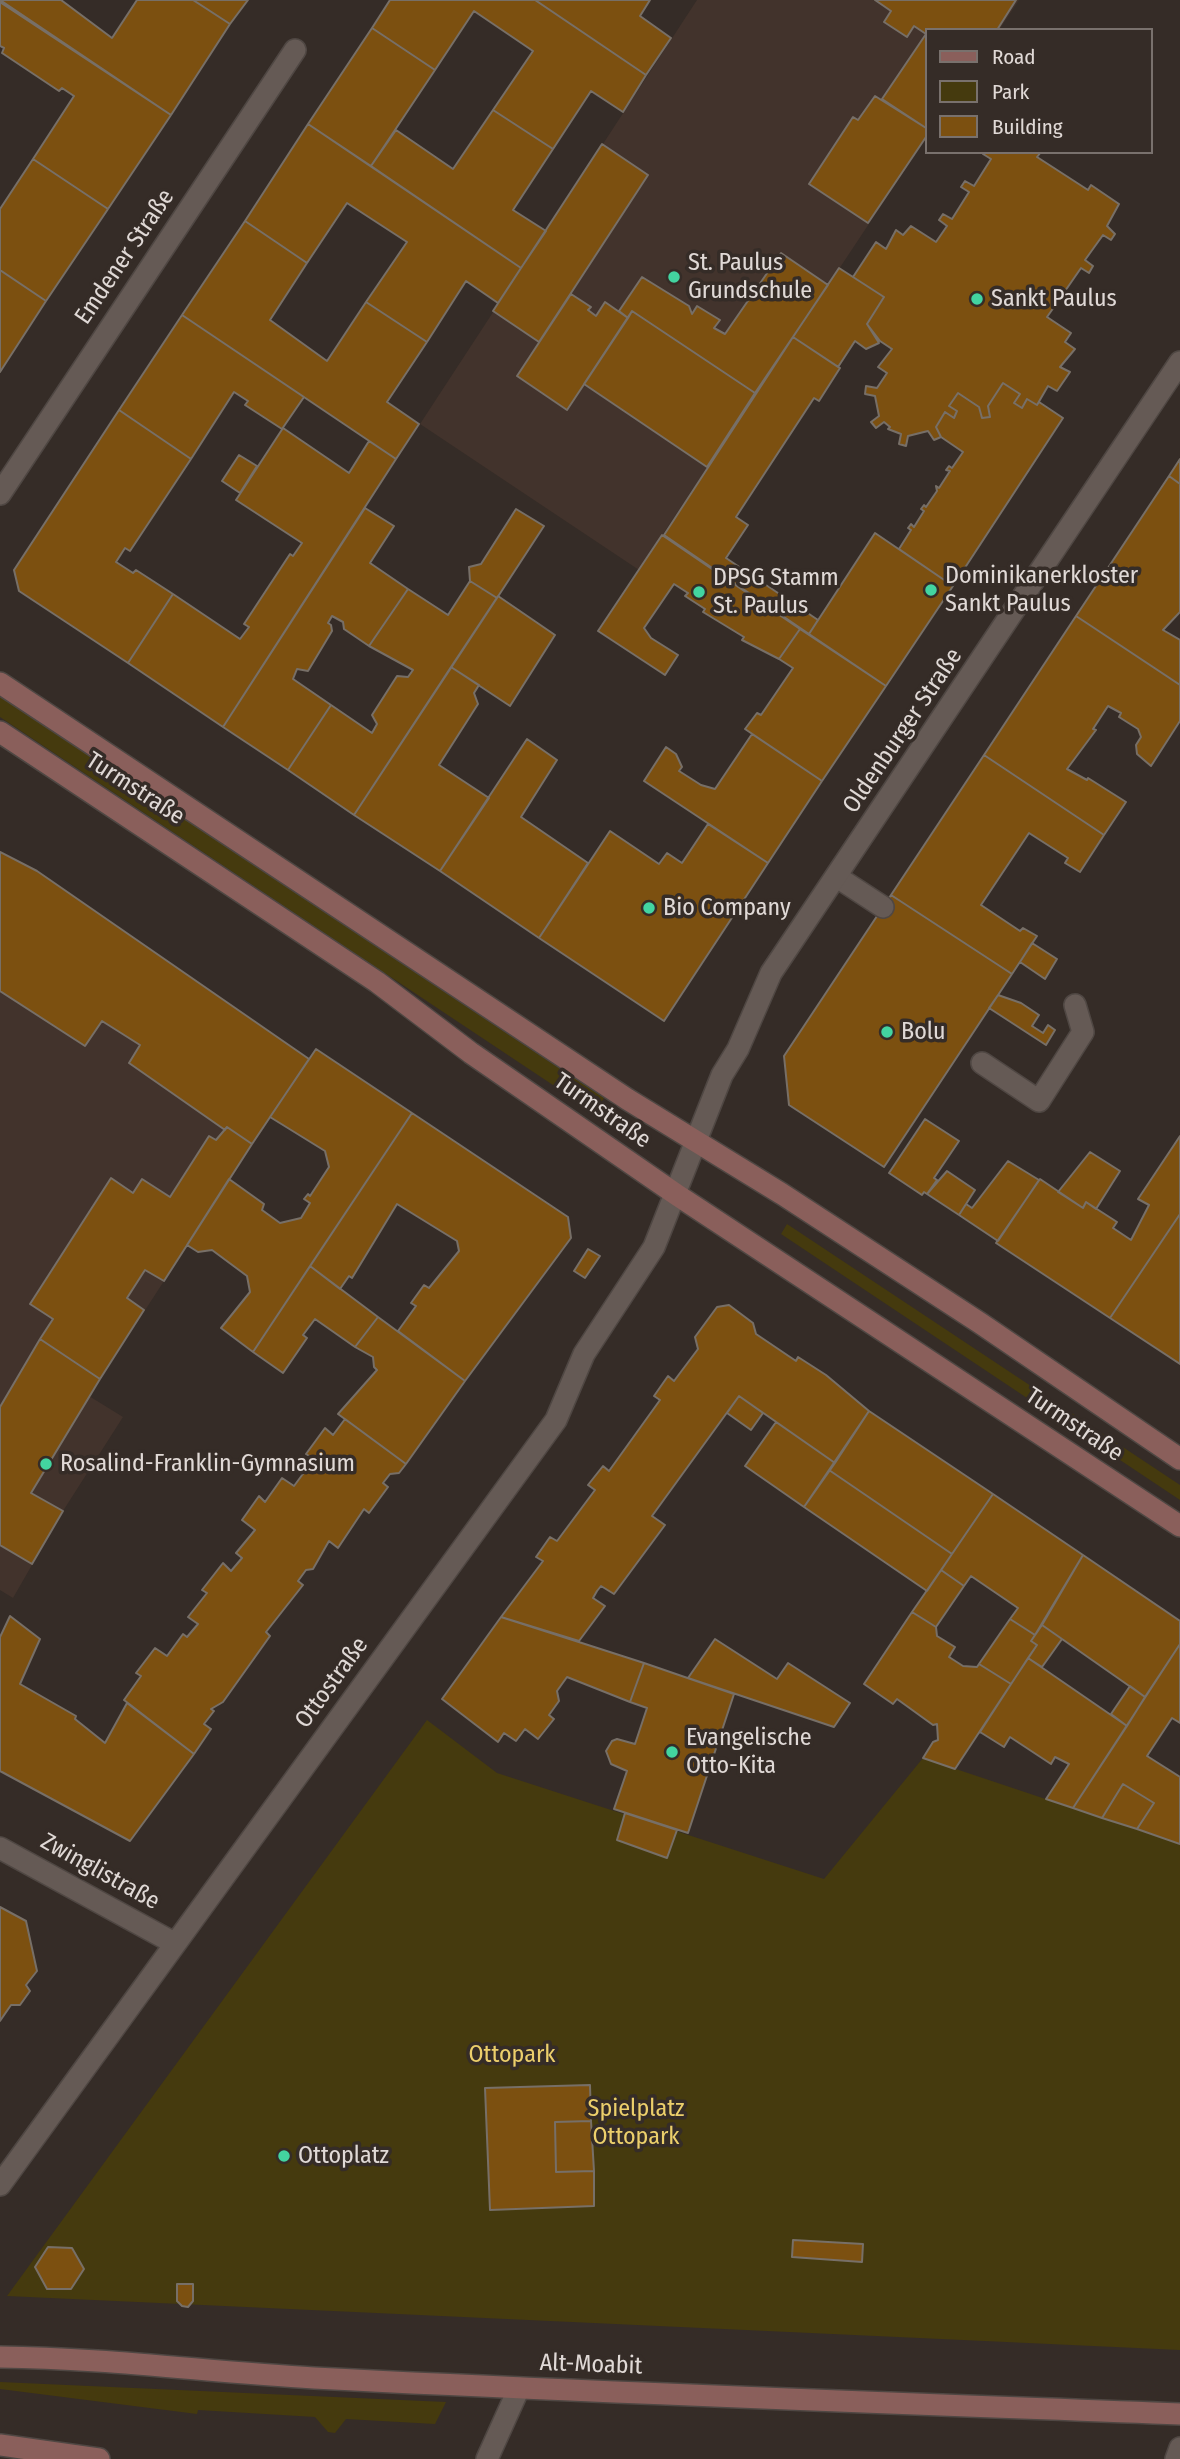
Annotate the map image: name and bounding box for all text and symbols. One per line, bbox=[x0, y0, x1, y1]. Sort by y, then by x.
legend bbox=[925, 28, 1152, 154]
text: Road bbox=[992, 44, 1036, 70]
text: Park bbox=[992, 79, 1029, 105]
text: Building bbox=[992, 114, 1063, 140]
street label: Emdener Straße bbox=[69, 184, 181, 330]
place label: St. Paulus Grundschule bbox=[688, 249, 812, 305]
marker: St. Paulus Grundschule bbox=[666, 269, 682, 285]
place label: Sankt Paulus bbox=[991, 285, 1117, 313]
marker: Sankt Paulus bbox=[969, 291, 985, 307]
place label: Dominikanerkloster Sankt Paulus bbox=[945, 562, 1138, 618]
place label: DPSG Stamm St. Paulus bbox=[713, 564, 839, 620]
marker: Dominikanerkloster Sankt Paulus bbox=[923, 582, 939, 598]
marker: DPSG Stamm St. Paulus bbox=[691, 584, 707, 600]
street label: Oldenburger Straße bbox=[837, 643, 969, 819]
street label: Turmstraße bbox=[80, 746, 190, 832]
place label: Bio Company bbox=[663, 894, 791, 922]
marker: Bio Company bbox=[641, 900, 657, 916]
place label: Bolu bbox=[901, 1018, 946, 1046]
marker: Bolu bbox=[879, 1024, 895, 1040]
street label: Turmstraße bbox=[548, 1067, 656, 1155]
street label: Turmstraße bbox=[1020, 1382, 1128, 1468]
place label: Rosalind-Franklin-Gymnasium bbox=[60, 1450, 355, 1478]
marker: Rosalind-Franklin-Gymnasium bbox=[38, 1456, 54, 1472]
street label: Ottostraße bbox=[289, 1632, 375, 1734]
place label: Evangelische Otto-Kita bbox=[686, 1724, 812, 1780]
marker: Evangelische Otto-Kita bbox=[664, 1744, 680, 1760]
street label: Zwinglistraße bbox=[36, 1828, 164, 1916]
park label: Ottopark bbox=[469, 2041, 555, 2069]
park label: Spielplatz Ottopark bbox=[588, 2095, 684, 2151]
place label: Ottoplatz bbox=[298, 2142, 389, 2170]
marker: Ottoplatz bbox=[276, 2148, 292, 2164]
street label: Alt-Moabit bbox=[539, 2349, 643, 2381]

